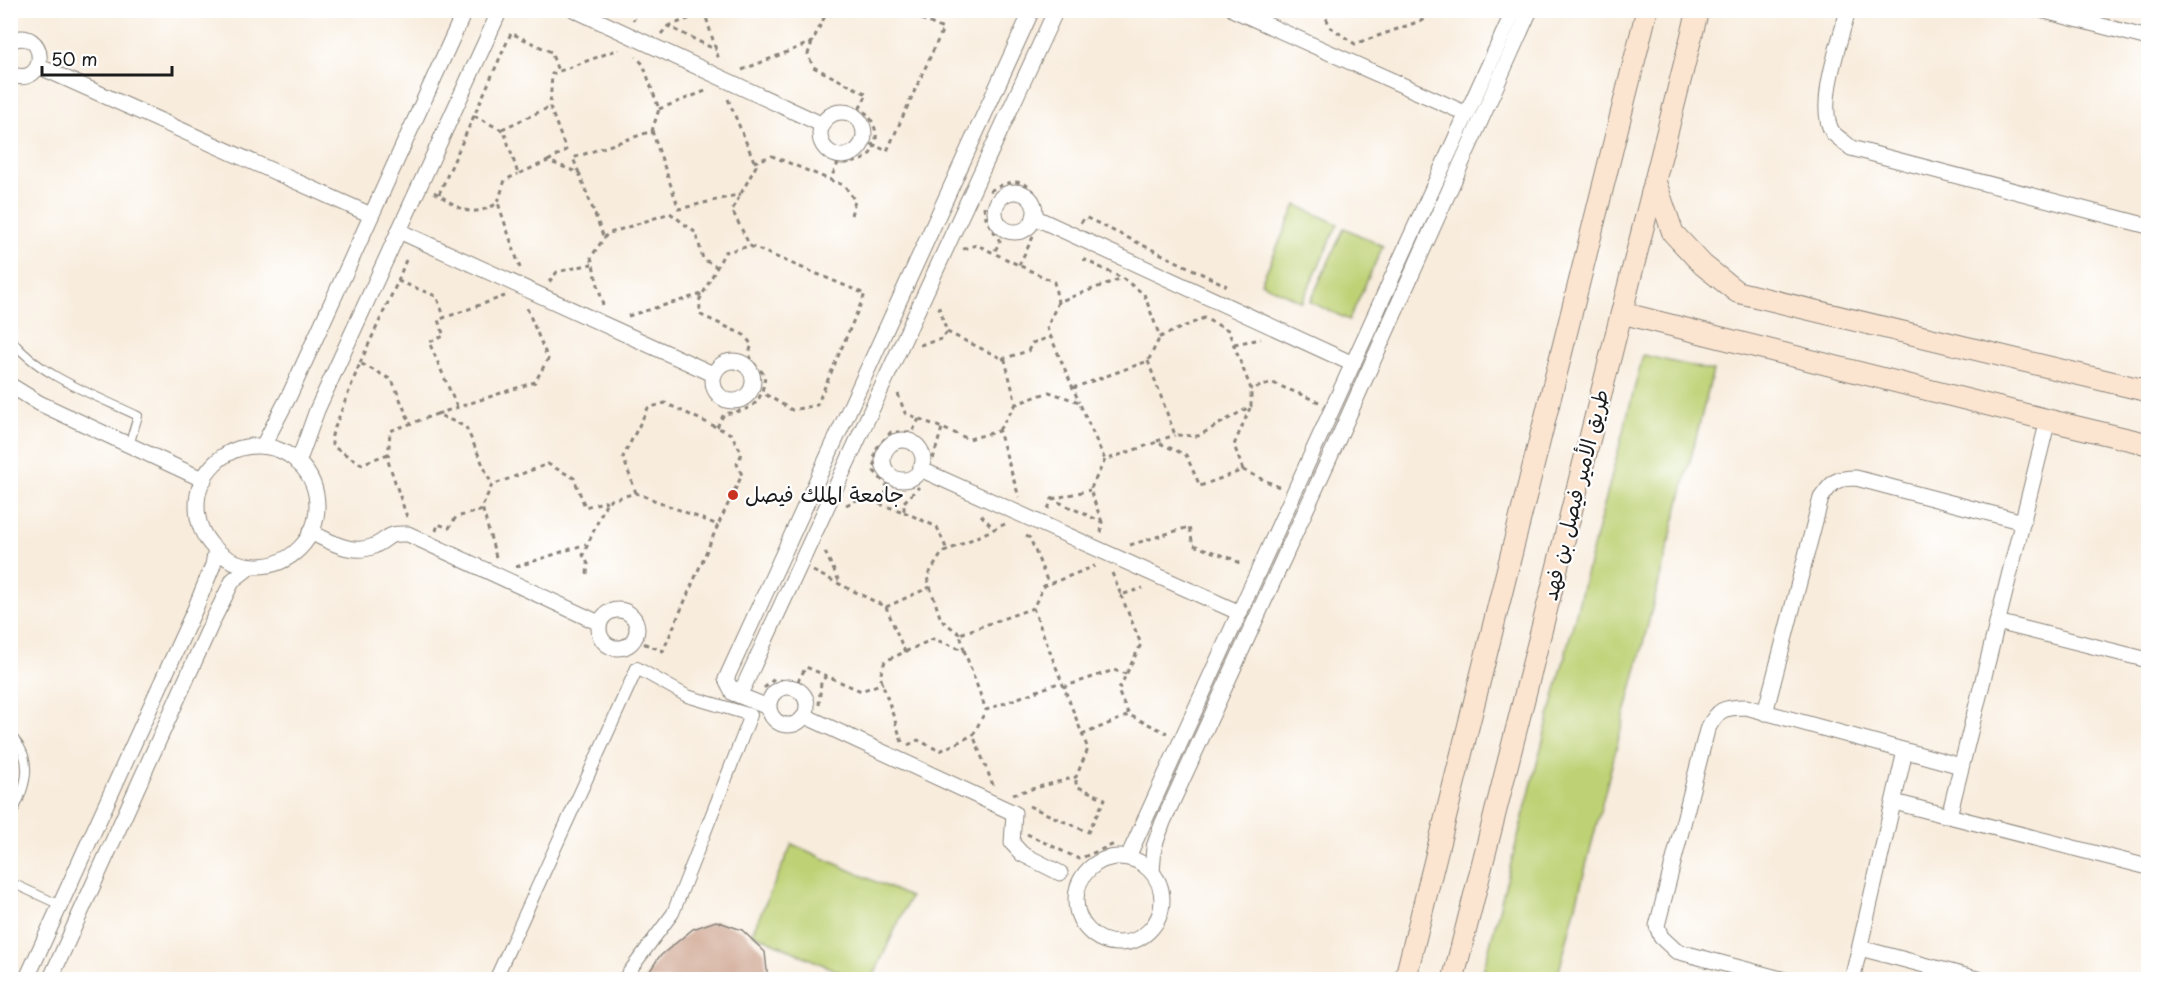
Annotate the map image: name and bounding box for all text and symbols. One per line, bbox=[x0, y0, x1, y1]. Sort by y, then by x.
scale bar bbox=[42, 39, 172, 77]
text: 50 m bbox=[51, 45, 98, 72]
street label: طريق الأمير فيصل بن فهد bbox=[1532, 385, 1616, 604]
place label: جامعة الملك فيصل bbox=[745, 477, 904, 509]
marker: جامعة الملك فيصل bbox=[726, 488, 740, 502]

